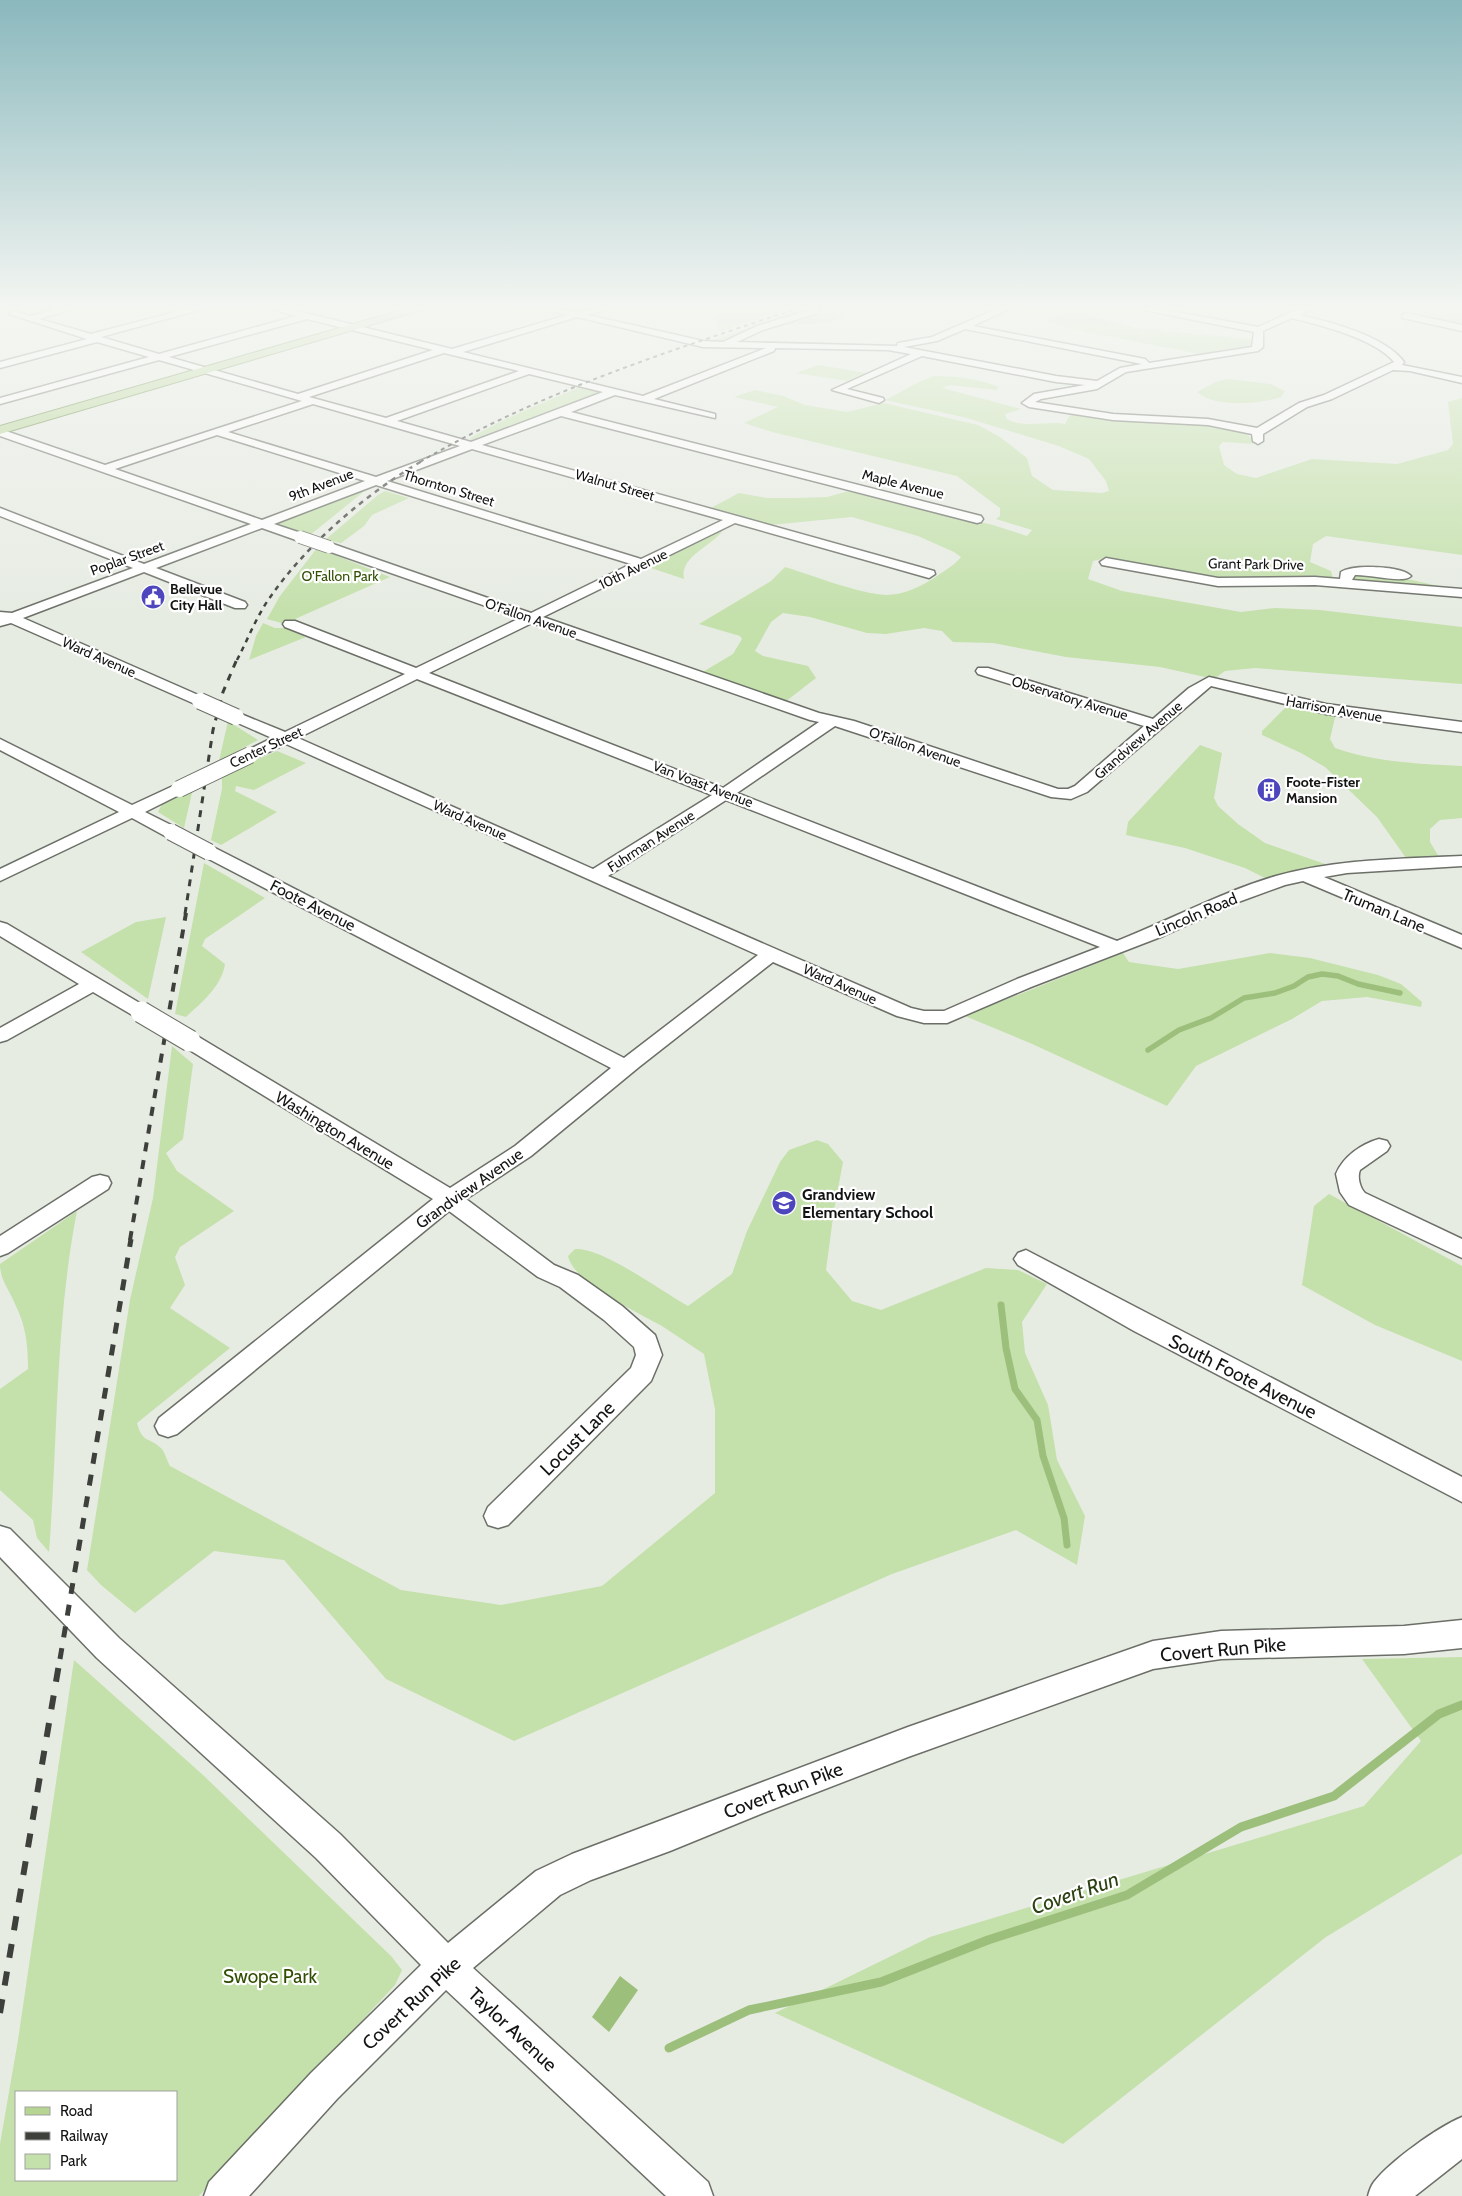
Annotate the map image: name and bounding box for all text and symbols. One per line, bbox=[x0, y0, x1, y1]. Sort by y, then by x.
street label: 9th Avenue bbox=[286, 464, 356, 506]
street label: Walnut Street bbox=[573, 465, 657, 505]
street label: Maple Avenue bbox=[860, 465, 946, 503]
street label: Thornton Street bbox=[401, 466, 497, 510]
street label: Poplar Street bbox=[88, 536, 166, 580]
street label: 10th Avenue bbox=[596, 545, 670, 593]
street label: Grant Park Drive bbox=[1208, 554, 1304, 574]
park label: O'Fallon Park bbox=[302, 567, 379, 585]
place label: Bellevue City Hall bbox=[170, 580, 222, 614]
public building icon: Bellevue City Hall bbox=[140, 584, 166, 610]
street label: O’Fallon Avenue bbox=[483, 594, 579, 642]
street label: Ward Avenue bbox=[59, 633, 139, 681]
street label: Observatory Avenue bbox=[1010, 672, 1130, 724]
street label: Harrison Avenue bbox=[1285, 692, 1383, 726]
street label: Grandview Avenue bbox=[1090, 697, 1186, 783]
street label: Center Street bbox=[227, 722, 306, 772]
street label: O’Fallon Avenue bbox=[867, 723, 963, 771]
street label: Van Voast Avenue bbox=[650, 757, 756, 811]
place label: Foote-Fister Mansion bbox=[1286, 773, 1360, 807]
building icon: Foote-Fister Mansion bbox=[1256, 777, 1282, 803]
street label: Ward Avenue bbox=[430, 796, 510, 844]
street label: Fuhrman Avenue bbox=[604, 806, 698, 876]
street label: Foote Avenue bbox=[267, 876, 359, 935]
street label: Truman Lane bbox=[1340, 885, 1428, 936]
street label: Lincoln Road bbox=[1152, 889, 1240, 940]
street label: Ward Avenue bbox=[800, 960, 880, 1008]
street label: Washington Avenue bbox=[272, 1087, 398, 1173]
street label: Grandview Avenue bbox=[412, 1144, 527, 1232]
place label: Grandview Elementary School bbox=[802, 1185, 933, 1222]
school or university icon: Grandview Elementary School bbox=[771, 1190, 797, 1216]
street label: South Foote Avenue bbox=[1165, 1329, 1321, 1424]
street label: Locust Lane bbox=[535, 1396, 620, 1480]
street label: Covert Run Pike bbox=[1159, 1633, 1287, 1666]
street label: Covert Run Pike bbox=[720, 1757, 846, 1824]
water label: Covert Run bbox=[1028, 1866, 1122, 1919]
street label: Covert Run Pike bbox=[357, 1952, 465, 2055]
park label: Swope Park bbox=[223, 1965, 317, 1988]
street label: Taylor Avenue bbox=[464, 1983, 562, 2076]
legend bbox=[15, 2091, 178, 2181]
text: Road bbox=[60, 2102, 93, 2120]
text: Railway bbox=[60, 2127, 109, 2145]
text: Park bbox=[60, 2152, 87, 2170]

